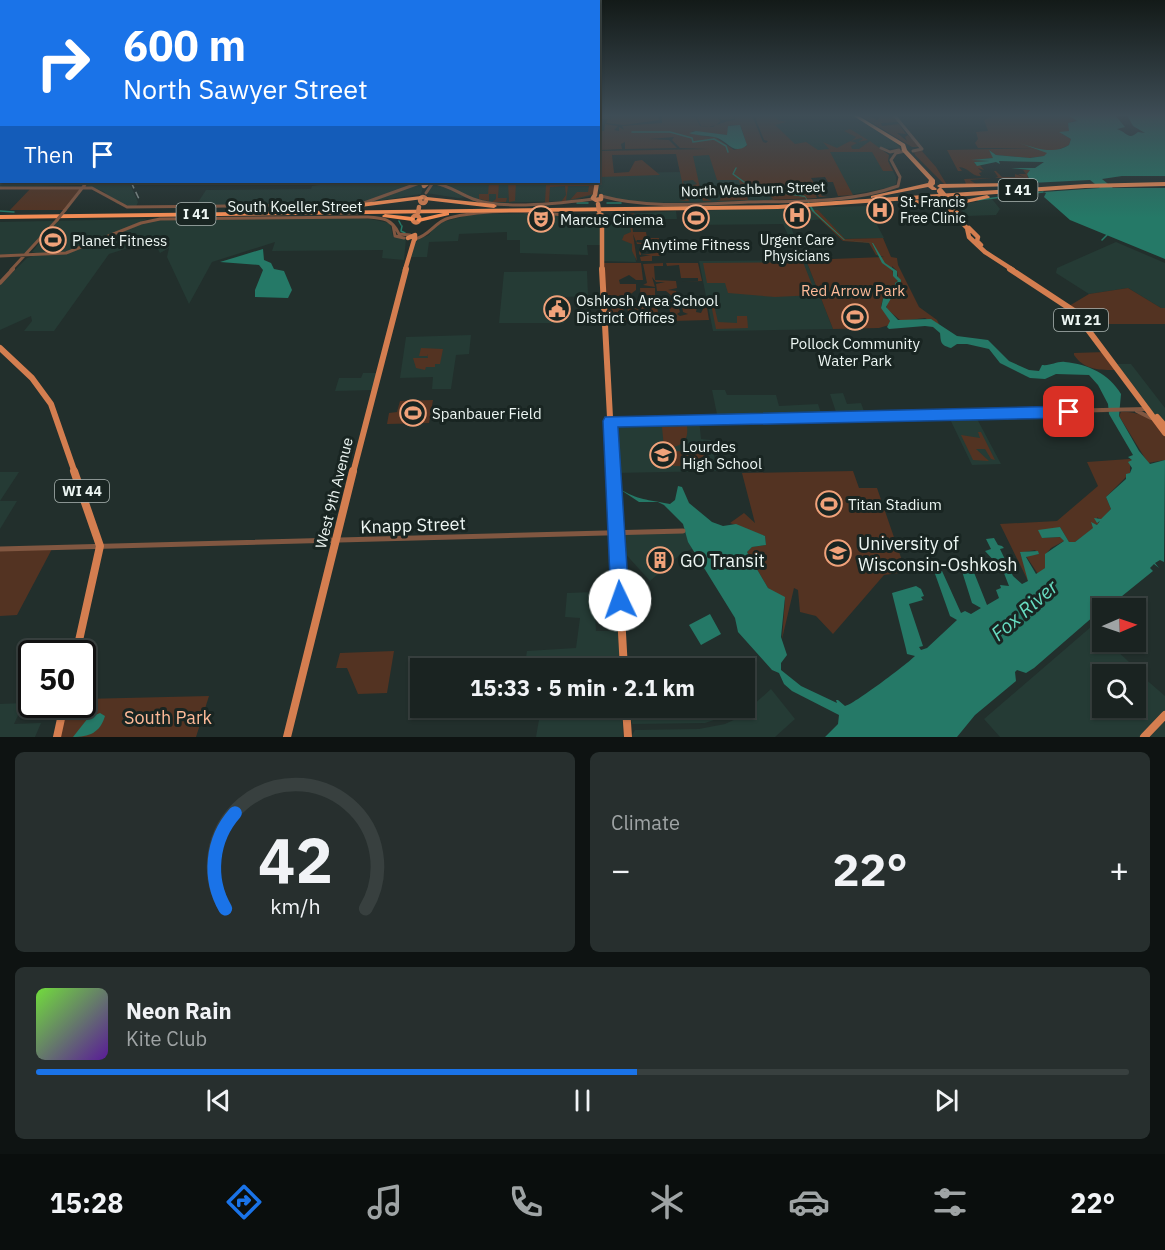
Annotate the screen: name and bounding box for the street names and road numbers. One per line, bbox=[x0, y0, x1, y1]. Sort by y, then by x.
street label: North Washburn Street bbox=[680, 177, 826, 201]
road number: I 41 bbox=[998, 179, 1038, 201]
street label: South Koeller Street bbox=[227, 197, 363, 216]
road number: I 41 bbox=[176, 203, 216, 225]
road number: WI 21 bbox=[1054, 309, 1108, 331]
street label: West 9th Avenue bbox=[311, 435, 357, 551]
road number: WI 44 bbox=[55, 480, 109, 502]
street label: Knapp Street bbox=[360, 512, 466, 538]

